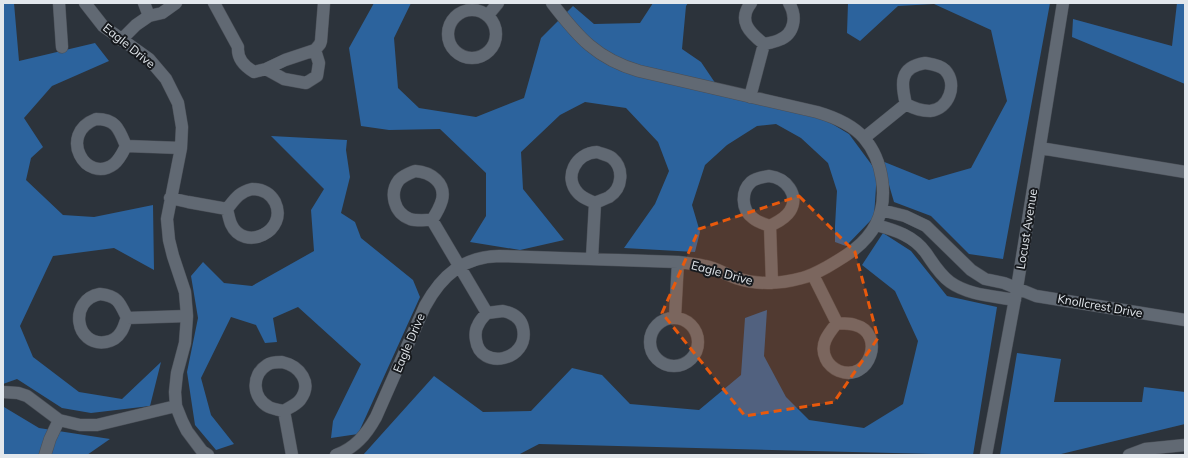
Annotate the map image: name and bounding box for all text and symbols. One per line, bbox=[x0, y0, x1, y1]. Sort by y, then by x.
street label: Eagle Drive bbox=[100, 20, 158, 71]
street label: Locust Avenue bbox=[1013, 188, 1040, 270]
street label: Eagle Drive bbox=[690, 257, 754, 288]
street label: Knollcrest Drive bbox=[1056, 291, 1144, 320]
street label: Eagle Drive bbox=[389, 311, 428, 375]

